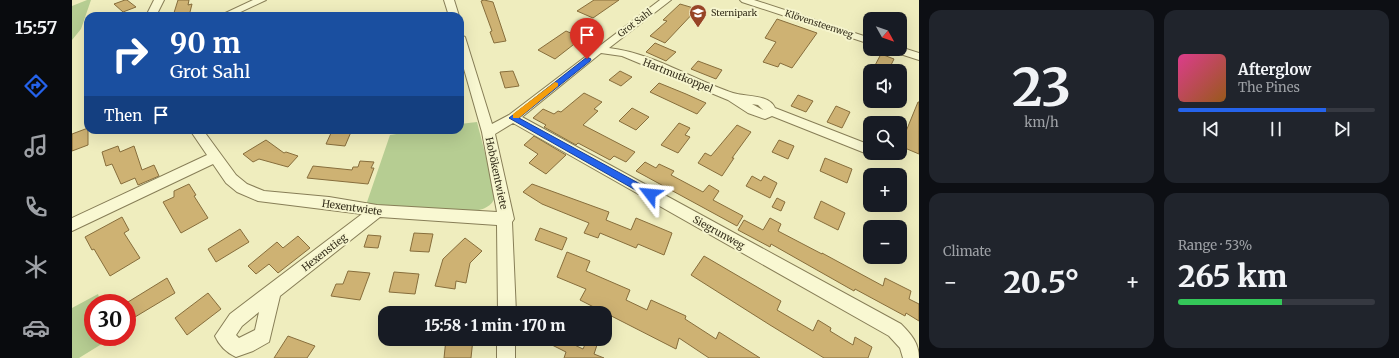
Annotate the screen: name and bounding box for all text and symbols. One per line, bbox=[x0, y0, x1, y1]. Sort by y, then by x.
school or university icon: Sternipark bbox=[688, 3, 708, 28]
street label: Grot Sahl bbox=[615, 6, 654, 39]
place label: Sternipark bbox=[711, 7, 757, 18]
street label: Klövensteenweg bbox=[784, 7, 855, 40]
north arrow bbox=[863, 12, 907, 56]
map controls bbox=[863, 12, 907, 264]
text: 15:57 bbox=[15, 16, 57, 39]
pin bbox=[570, 18, 604, 59]
icon: arrive bbox=[576, 24, 598, 46]
text: 90 m bbox=[170, 25, 241, 61]
icon: right bbox=[104, 28, 156, 80]
street label: Hartmutkoppel bbox=[641, 55, 715, 95]
text: 23 bbox=[1012, 55, 1071, 120]
text: Grot Sahl bbox=[170, 60, 250, 83]
text: Afterglow bbox=[1238, 60, 1311, 79]
button: sound bbox=[863, 64, 907, 108]
icon: directions bbox=[22, 72, 50, 100]
text: The Pines bbox=[1238, 79, 1300, 96]
icon: arrive bbox=[150, 104, 172, 126]
text: Then bbox=[104, 106, 142, 125]
text: km/h bbox=[1024, 114, 1059, 131]
button: search bbox=[863, 116, 907, 160]
icon: previous bbox=[1200, 118, 1222, 140]
icon: pause bbox=[1265, 118, 1287, 140]
icon: next bbox=[1331, 118, 1353, 140]
icon: music bbox=[22, 132, 50, 160]
street label: Hobökentwiete bbox=[483, 136, 511, 210]
button: + bbox=[863, 168, 907, 212]
position arrow bbox=[629, 173, 671, 215]
icon: phone bbox=[22, 193, 50, 221]
street label: Hexentwiete bbox=[321, 197, 383, 218]
street label: Siegrunweg bbox=[691, 213, 747, 252]
button: − bbox=[863, 220, 907, 264]
street label: Hexenstieg bbox=[299, 231, 350, 274]
text: Range · 53% bbox=[1178, 237, 1252, 254]
text: Climate bbox=[943, 243, 991, 260]
icon: climate bbox=[22, 253, 50, 281]
text: 265 km bbox=[1178, 257, 1287, 295]
text: 20.5° bbox=[1004, 263, 1079, 301]
text: − bbox=[943, 268, 958, 296]
text: + bbox=[1125, 268, 1140, 296]
speed limit sign: 30 bbox=[84, 294, 136, 346]
icon: car bbox=[22, 314, 50, 342]
text: 15:58 · 1 min · 170 m bbox=[425, 316, 565, 335]

